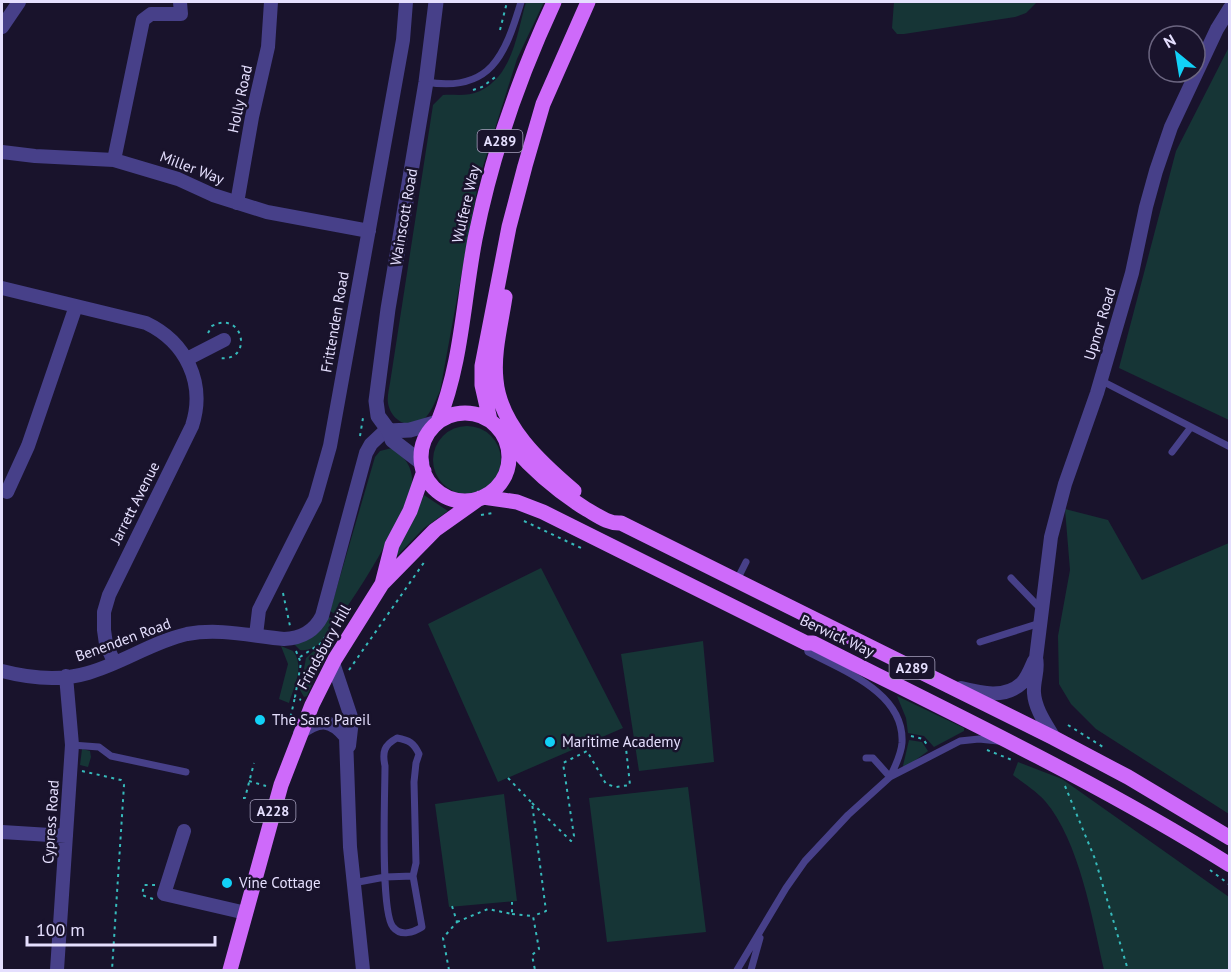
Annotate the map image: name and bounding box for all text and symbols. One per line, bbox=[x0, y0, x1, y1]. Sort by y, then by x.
north arrow bbox=[1147, 24, 1207, 84]
text: N bbox=[1160, 30, 1179, 52]
street label: Holly Road bbox=[223, 63, 256, 135]
road number: A289 bbox=[478, 130, 522, 152]
street label: Miller Way bbox=[157, 147, 227, 188]
street label: Wulfere Way bbox=[447, 163, 484, 245]
street label: Wainscott Road bbox=[386, 167, 421, 267]
street label: Frittenden Road bbox=[316, 270, 353, 374]
street label: Upnor Road bbox=[1079, 285, 1120, 363]
street label: Jarrett Avenue bbox=[105, 458, 163, 548]
street label: Frindsbury Hill bbox=[292, 600, 355, 693]
street label: Berwick Way bbox=[797, 610, 877, 661]
street label: Benenden Road bbox=[73, 613, 173, 666]
road number: A289 bbox=[890, 657, 934, 679]
place label: The Sans Pareil bbox=[272, 710, 371, 729]
marker: The Sans Pareil bbox=[253, 713, 267, 727]
place label: Maritime Academy bbox=[562, 732, 681, 751]
marker: Maritime Academy bbox=[543, 735, 557, 749]
street label: Cypress Road bbox=[38, 779, 63, 865]
road number: A228 bbox=[250, 800, 296, 822]
place label: Vine Cottage bbox=[238, 873, 321, 892]
marker: Vine Cottage bbox=[220, 876, 234, 890]
scale bar bbox=[27, 909, 214, 947]
text: 100 m bbox=[36, 918, 85, 941]

